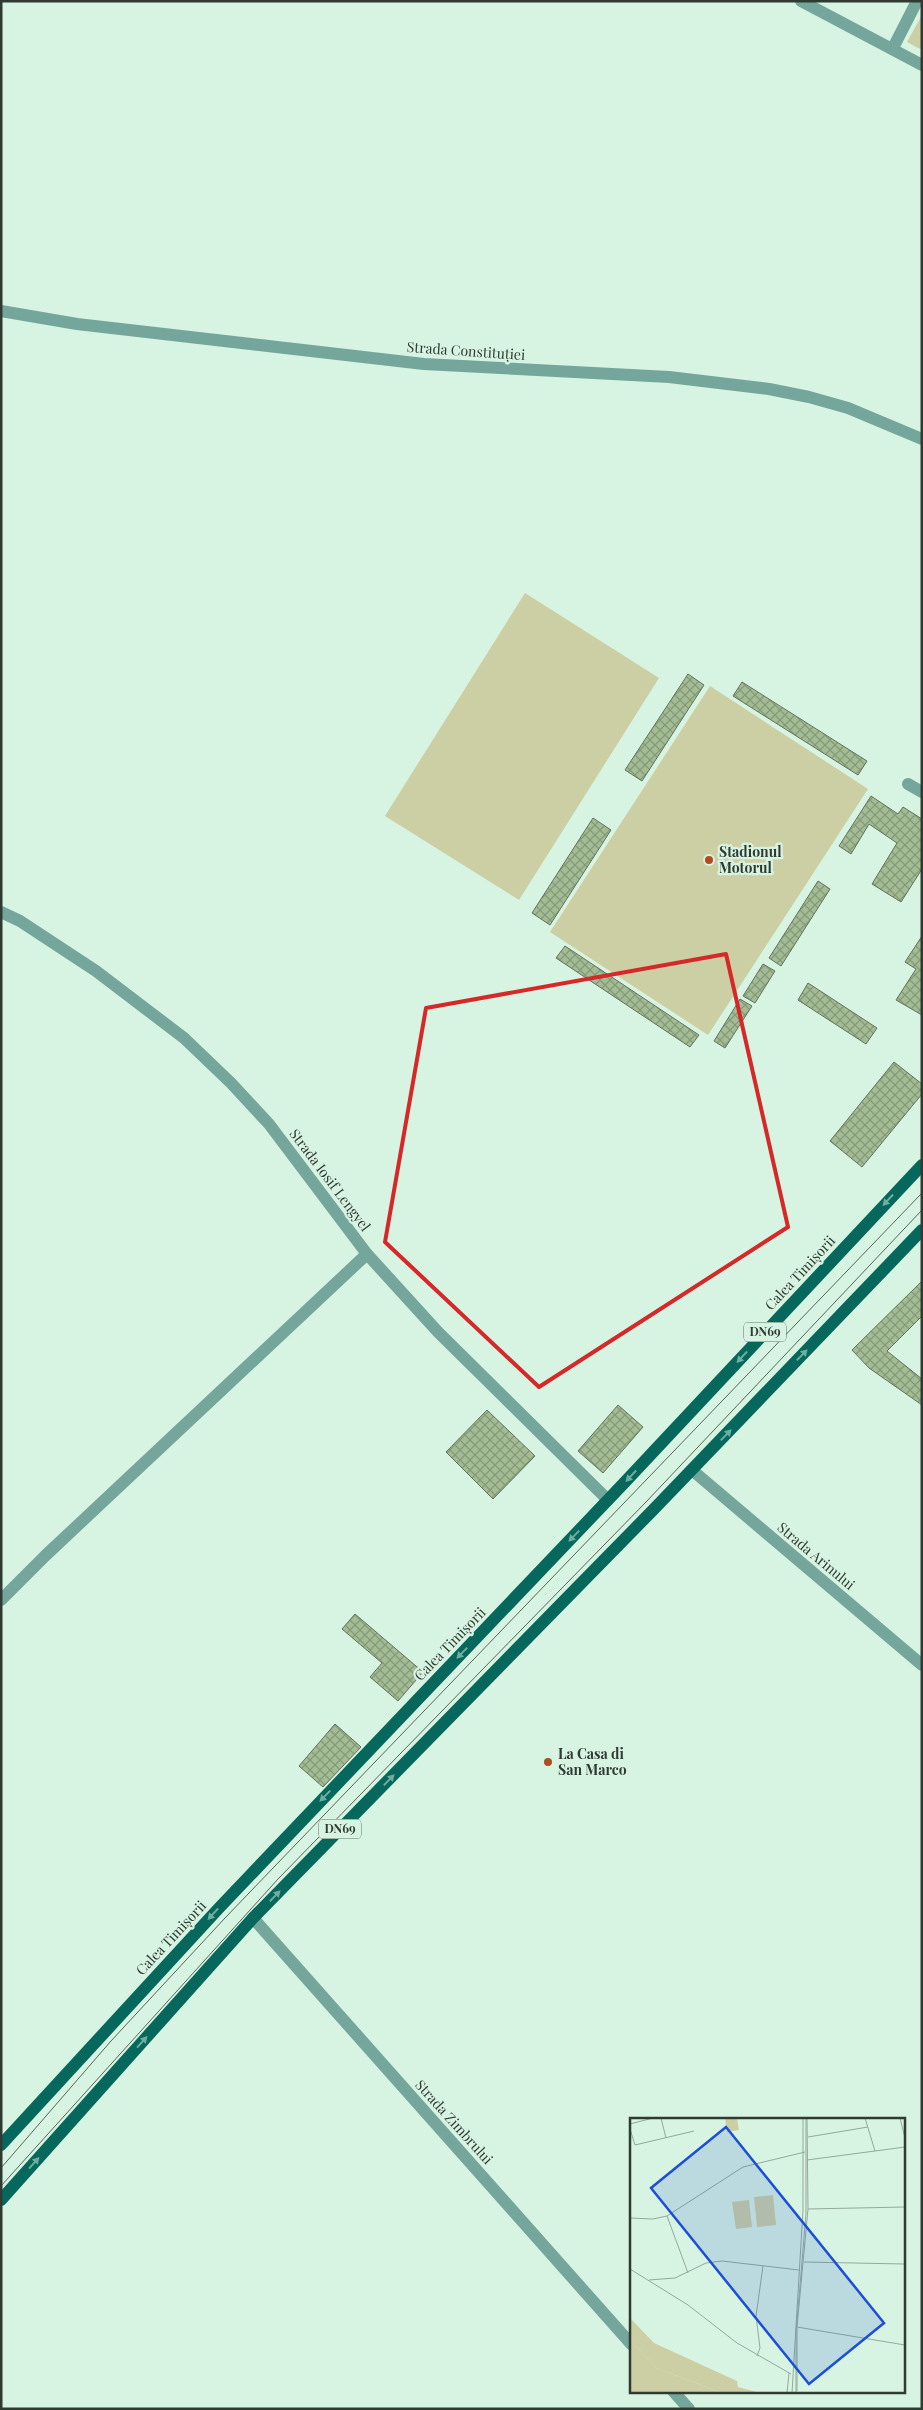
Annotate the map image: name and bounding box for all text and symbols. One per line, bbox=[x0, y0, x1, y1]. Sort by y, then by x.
street label: Strada Constituției bbox=[406, 337, 526, 364]
place label: Stadionul Motorul bbox=[719, 842, 782, 877]
marker: Stadionul Motorul bbox=[703, 854, 715, 866]
street label: Strada Iosif Lengyel bbox=[286, 1125, 375, 1235]
one-way arrow bbox=[882, 1194, 894, 1206]
street label: Calea Timișorii bbox=[760, 1231, 839, 1314]
road number: DN69 bbox=[744, 1322, 786, 1341]
one-way arrow bbox=[796, 1349, 808, 1361]
one-way arrow bbox=[736, 1351, 748, 1363]
one-way arrow bbox=[720, 1429, 732, 1441]
one-way arrow bbox=[625, 1470, 637, 1482]
street label: Strada Arinului bbox=[774, 1518, 859, 1594]
one-way arrow bbox=[568, 1529, 580, 1541]
street label: Calea Timișorii bbox=[410, 1603, 490, 1684]
one-way arrow bbox=[456, 1647, 468, 1659]
place label: La Casa di San Marco bbox=[558, 1744, 627, 1779]
marker: La Casa di San Marco bbox=[542, 1756, 554, 1768]
one-way arrow bbox=[382, 1774, 394, 1786]
one-way arrow bbox=[320, 1790, 332, 1802]
road number: DN69 bbox=[319, 1820, 361, 1838]
one-way arrow bbox=[269, 1890, 281, 1902]
street label: Calea Timișorii bbox=[131, 1896, 210, 1979]
one-way arrow bbox=[207, 1907, 219, 1919]
one-way arrow bbox=[136, 2037, 148, 2049]
street label: Strada Zimbrului bbox=[411, 2075, 497, 2168]
inset map bbox=[630, 2118, 906, 2392]
one-way arrow bbox=[28, 2157, 39, 2170]

